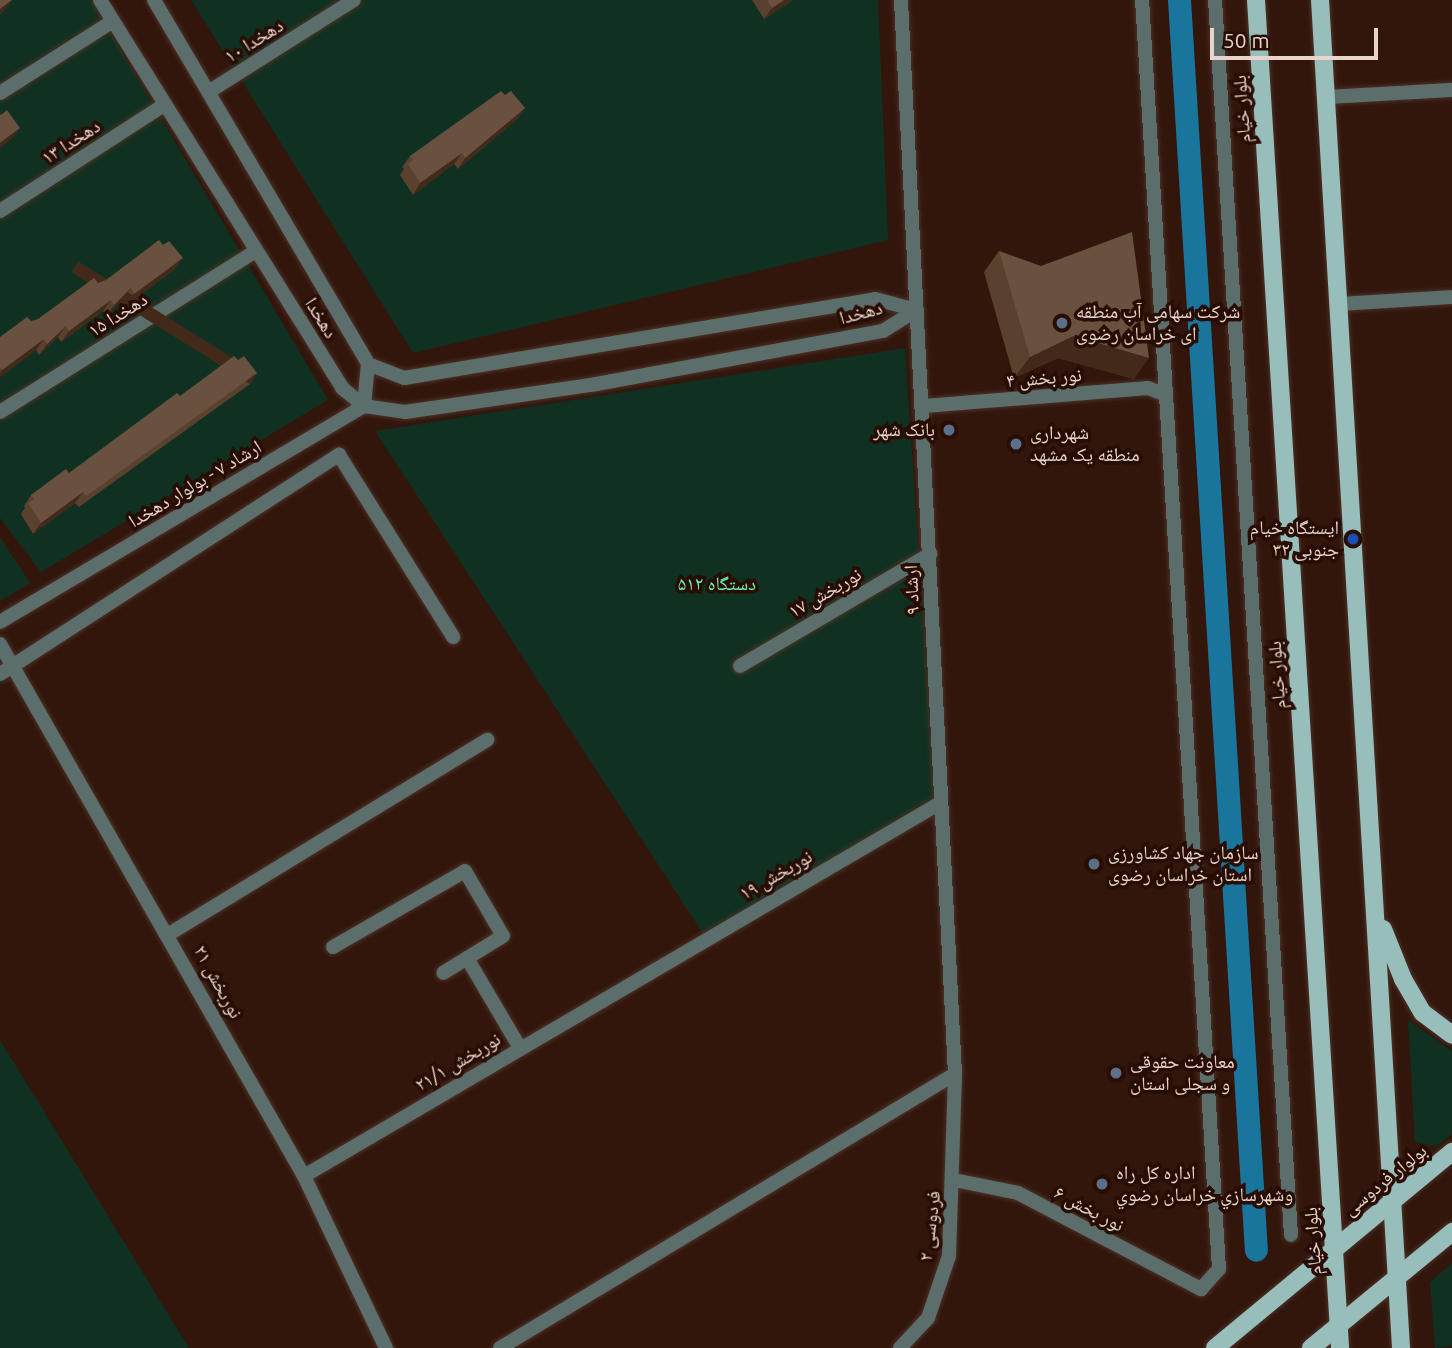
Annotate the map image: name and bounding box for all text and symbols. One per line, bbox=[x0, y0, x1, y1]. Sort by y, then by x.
street label: دهخدا ۱۰ bbox=[220, 14, 288, 68]
scale bar bbox=[1214, 14, 1382, 58]
text: 50 m bbox=[1223, 28, 1270, 52]
street label: بلوار خیام bbox=[1228, 74, 1256, 144]
street label: دهخدا ۱۳ bbox=[37, 115, 105, 169]
street label: دهخدا ۱۵ bbox=[84, 288, 152, 342]
street label: دهخدا bbox=[300, 293, 342, 343]
street label: دهخدا bbox=[837, 296, 885, 330]
place label: شرکت سهامی آب منطقه ای خراسان رضوی bbox=[1076, 301, 1240, 345]
marker: شرکت سهامی آب منطقه ای خراسان رضوی bbox=[1054, 315, 1070, 331]
street label: نور بخش ۴ bbox=[1005, 363, 1083, 393]
place label: بانک شهر bbox=[873, 419, 935, 441]
marker: بانک شهر bbox=[941, 422, 957, 438]
place label: شهرداری منطقه یک مشهد bbox=[1030, 422, 1140, 466]
street label: ارشاد ۷ - بولوار دهخدا bbox=[124, 435, 266, 533]
marker: شهرداری منطقه یک مشهد bbox=[1008, 436, 1024, 452]
place label: ایستگاه خیام جنوبی ۳۲ bbox=[1250, 517, 1339, 561]
marker: ایستگاه خیام جنوبی ۳۲ bbox=[1345, 531, 1361, 547]
street label: نوربخش ۱۷ bbox=[785, 563, 865, 623]
street label: ارشاد ۹ bbox=[900, 565, 924, 615]
park label: ۵۱۲ دستگاه bbox=[678, 573, 756, 595]
street label: بلوار خیام bbox=[1263, 640, 1291, 710]
place label: سازمان جهاد کشاورزی استان خراسان رضوی bbox=[1108, 842, 1259, 886]
street label: نوربخش ۱۹ bbox=[736, 845, 816, 905]
marker: سازمان جهاد کشاورزی استان خراسان رضوی bbox=[1086, 856, 1102, 872]
street label: نوربخش ۲۱ bbox=[189, 941, 247, 1023]
street label: نوربخش ۲۱/۱ bbox=[411, 1028, 505, 1096]
place label: معاونت حقوقی و سجلی استان bbox=[1130, 1051, 1235, 1095]
marker: معاونت حقوقی و سجلی استان bbox=[1108, 1065, 1124, 1081]
street label: بولوار فردوسی bbox=[1338, 1139, 1432, 1221]
place label: اداره كل راه وشهرسازي خراسان رضوي bbox=[1116, 1162, 1293, 1206]
marker: اداره كل راه وشهرسازي خراسان رضوي bbox=[1094, 1176, 1110, 1192]
street label: نور بخش ۶ bbox=[1050, 1181, 1128, 1237]
street label: فردوسی ۲ bbox=[914, 1189, 946, 1263]
street label: بلوار خیام bbox=[1299, 1206, 1327, 1276]

